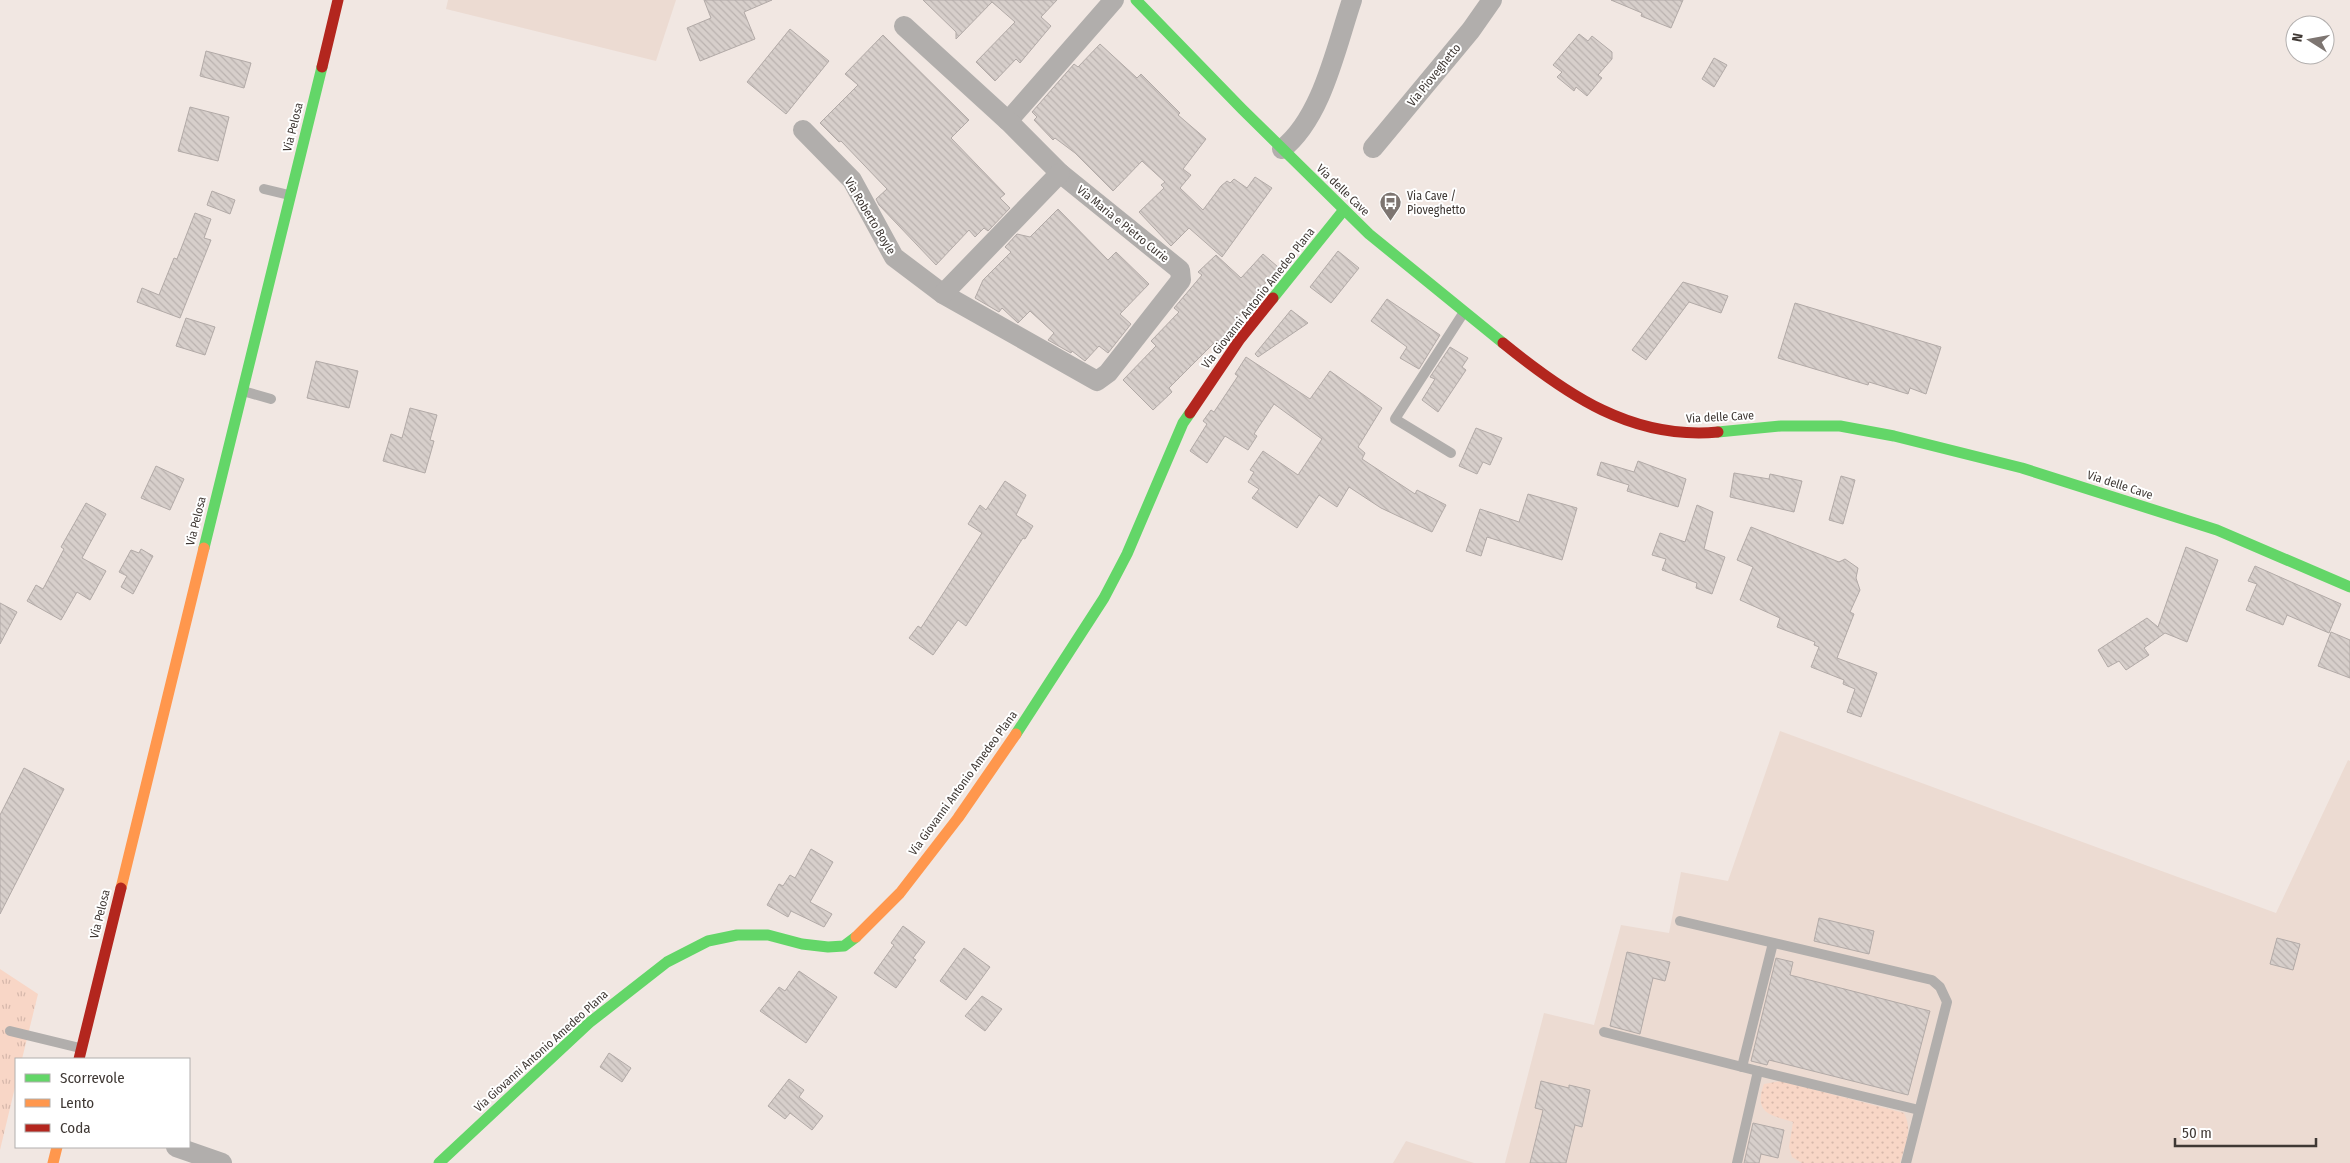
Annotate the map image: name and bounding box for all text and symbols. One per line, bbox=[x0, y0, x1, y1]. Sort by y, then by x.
north arrow bbox=[2285, 15, 2335, 65]
text: N bbox=[2289, 32, 2307, 43]
street label: Via Pioveghetto bbox=[1404, 41, 1464, 109]
street label: Via Pelosa bbox=[280, 101, 306, 153]
street label: Via delle Cave bbox=[1314, 161, 1372, 219]
street label: Via Roberto Boyle bbox=[842, 175, 898, 257]
street label: Via Maria e Pietro Curie bbox=[1074, 183, 1172, 265]
place label: Via Cave / Pioveghetto bbox=[1407, 189, 1466, 217]
bus stop icon: Via Cave / Pioveghetto bbox=[1379, 191, 1403, 222]
street label: Via Giovanni Antonio Amedeo Plana bbox=[1199, 225, 1317, 371]
street label: Via delle Cave bbox=[1686, 408, 1754, 426]
street label: Via delle Cave bbox=[2085, 468, 2155, 502]
street label: Via Pelosa bbox=[183, 495, 209, 547]
street label: Via Giovanni Antonio Amedeo Plana bbox=[906, 708, 1020, 858]
street label: Via Pelosa bbox=[87, 888, 113, 940]
street label: Via Giovanni Antonio Amedeo Plana bbox=[471, 987, 611, 1115]
legend bbox=[15, 1058, 190, 1148]
text: Scorrevole bbox=[60, 1069, 125, 1087]
text: Lento bbox=[60, 1094, 94, 1112]
scale bar bbox=[2175, 1116, 2316, 1148]
text: Coda bbox=[60, 1119, 91, 1137]
text: 50 m bbox=[2182, 1124, 2212, 1142]

